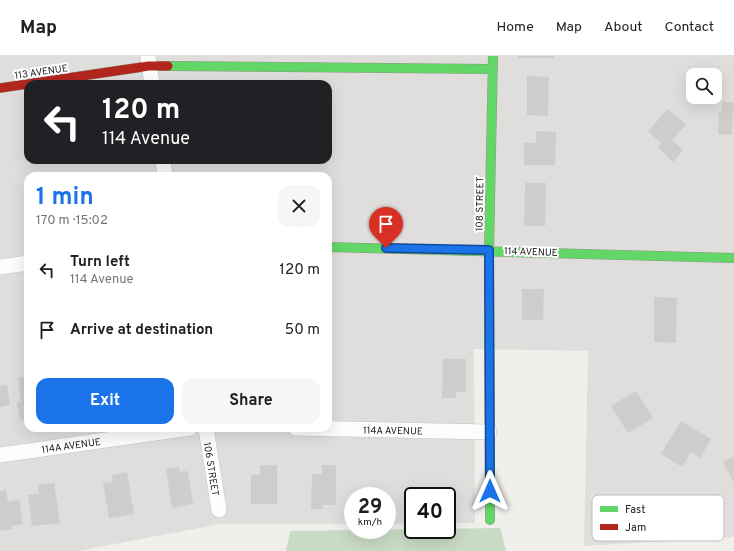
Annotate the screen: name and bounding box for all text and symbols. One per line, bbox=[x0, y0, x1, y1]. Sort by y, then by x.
text: Map bbox=[20, 16, 57, 40]
text: Home bbox=[497, 19, 534, 36]
text: Map bbox=[556, 19, 582, 36]
text: About bbox=[604, 19, 643, 36]
text: Contact bbox=[665, 19, 714, 36]
street label: 113 AVENUE bbox=[14, 62, 69, 83]
map controls bbox=[686, 68, 722, 104]
button: search bbox=[686, 68, 722, 104]
text: 120 m bbox=[102, 93, 180, 129]
icon: left bbox=[36, 96, 88, 148]
text: 114 Avenue bbox=[102, 128, 190, 151]
street label: 108 STREET bbox=[474, 176, 487, 231]
text: 1 min bbox=[36, 183, 94, 213]
button: close bbox=[278, 185, 320, 227]
pin bbox=[369, 207, 403, 248]
text: 170 m · 15:02 bbox=[36, 213, 108, 229]
icon: arrive bbox=[375, 213, 397, 235]
street label: 114 AVENUE bbox=[504, 245, 558, 260]
text: Turn left bbox=[70, 253, 130, 272]
icon: left bbox=[36, 259, 58, 281]
text: 120 m bbox=[279, 261, 320, 280]
text: 114 Avenue bbox=[70, 272, 134, 288]
icon: arrive bbox=[36, 319, 58, 341]
text: Arrive at destination bbox=[70, 321, 213, 340]
text: 50 m bbox=[285, 321, 320, 340]
button: Exit bbox=[36, 378, 174, 424]
button: Share bbox=[182, 378, 320, 424]
street label: 114A AVENUE bbox=[363, 424, 423, 439]
street label: 114A AVENUE bbox=[41, 436, 102, 457]
street label: 106 STREET bbox=[200, 441, 221, 497]
position arrow bbox=[469, 470, 511, 512]
speed limit sign: 40 bbox=[404, 487, 456, 539]
text: 29 bbox=[358, 495, 382, 521]
legend bbox=[592, 495, 724, 541]
text: Fast bbox=[625, 503, 645, 517]
text: km/h bbox=[358, 516, 382, 529]
text: Jam bbox=[625, 521, 646, 535]

